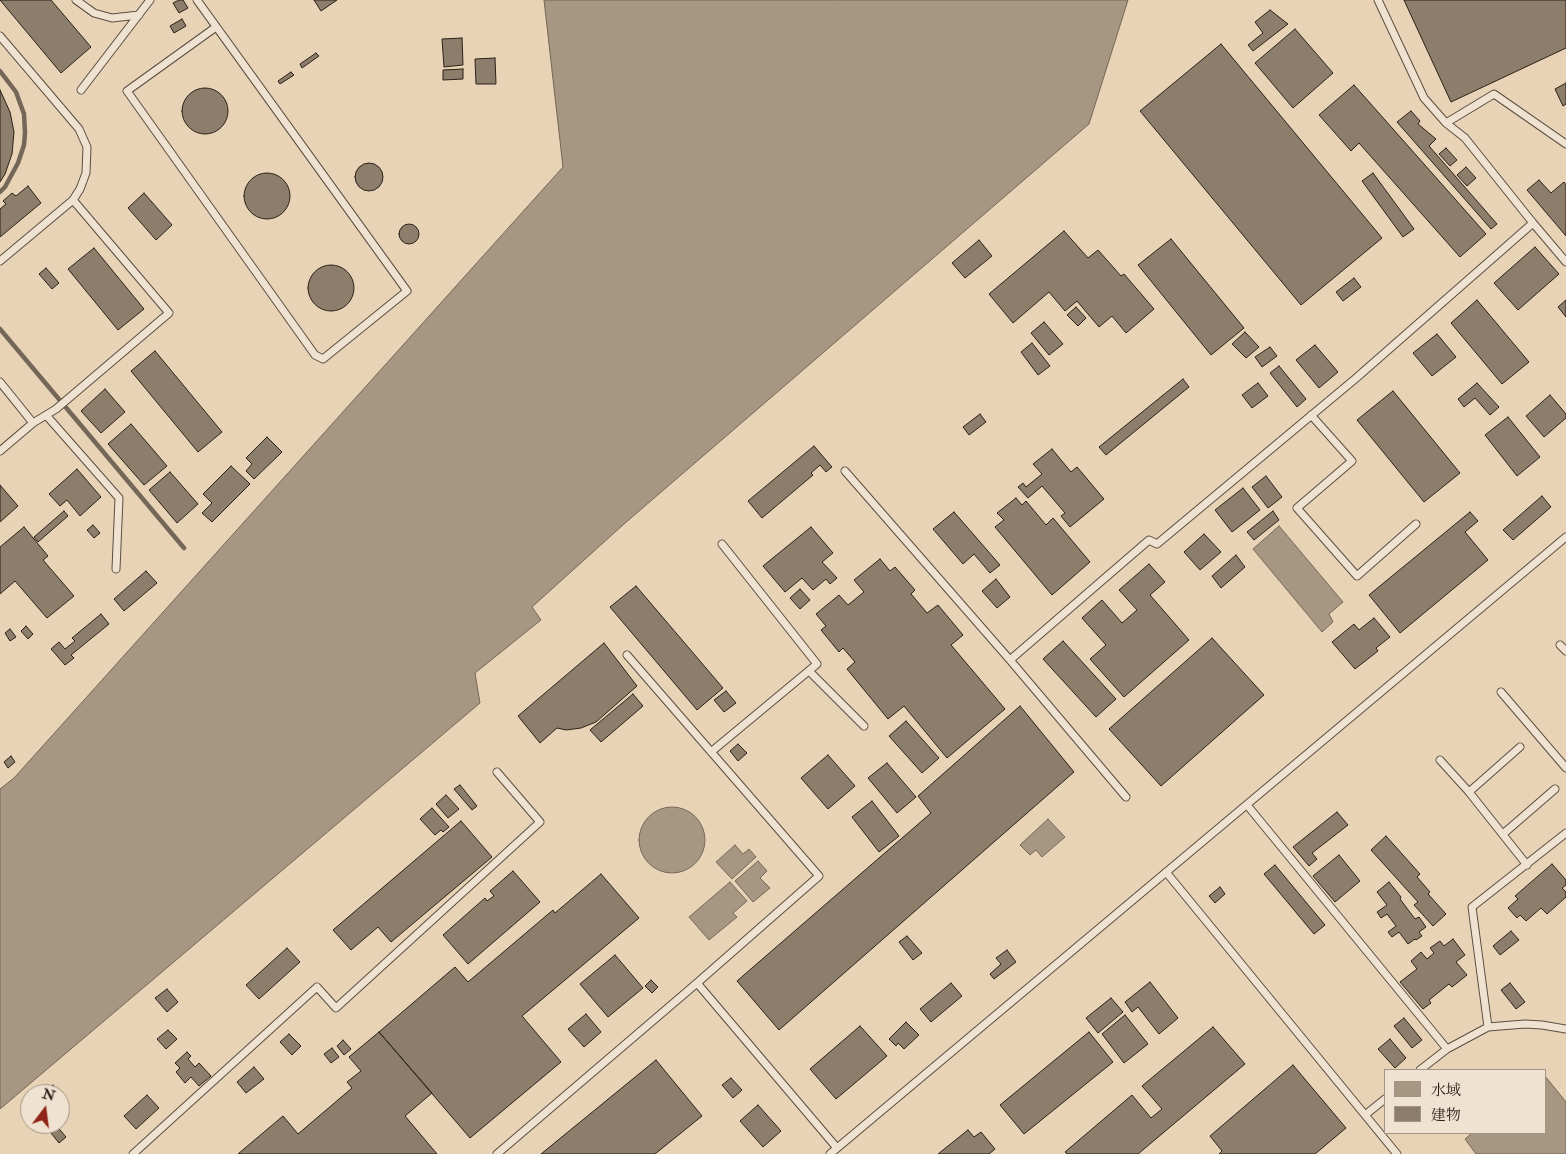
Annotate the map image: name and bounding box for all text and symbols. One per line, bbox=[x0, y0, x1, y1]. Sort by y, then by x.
legend bbox=[1384, 1069, 1546, 1134]
text: 水域 bbox=[1431, 1081, 1461, 1100]
north arrow bbox=[20, 1084, 70, 1134]
text: N bbox=[40, 1085, 57, 1105]
text: 建物 bbox=[1431, 1106, 1461, 1125]

